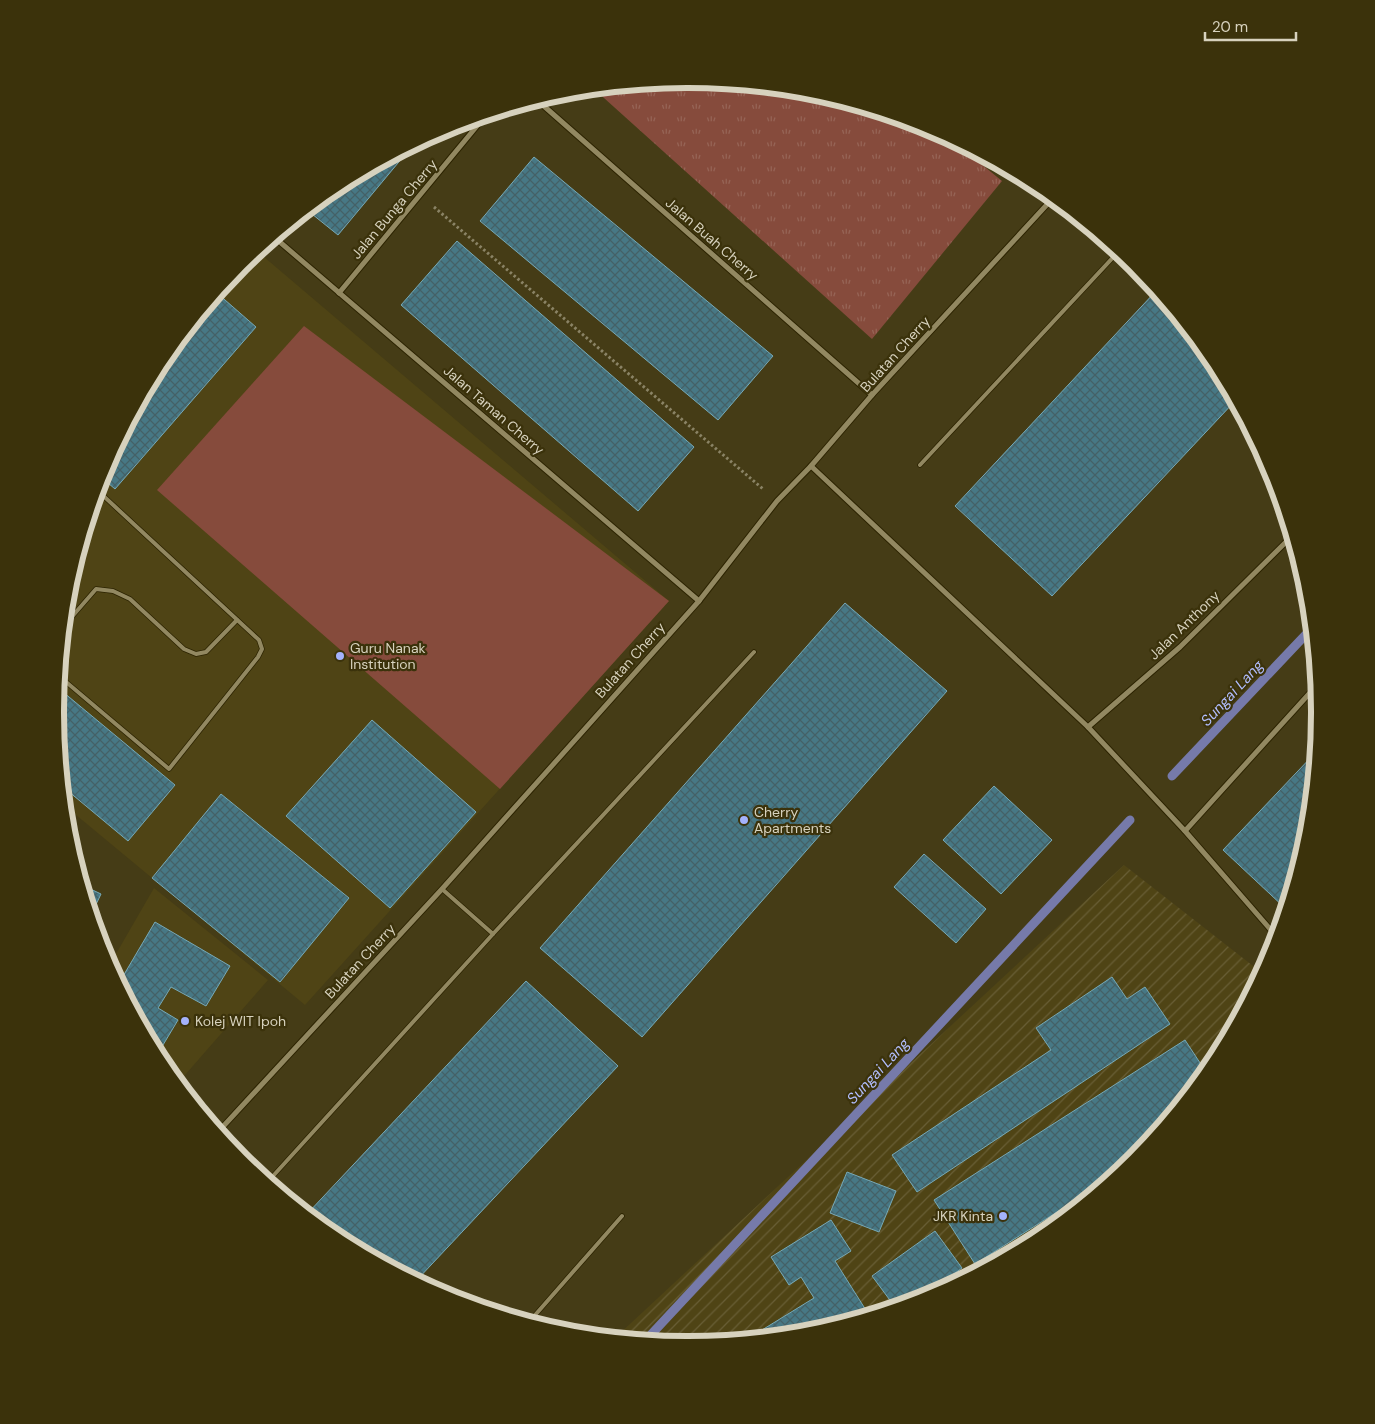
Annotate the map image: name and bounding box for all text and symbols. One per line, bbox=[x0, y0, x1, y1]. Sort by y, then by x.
scale bar bbox=[1205, 10, 1296, 42]
text: 20 m bbox=[1212, 17, 1248, 37]
street label: Jalan Bunga Cherry bbox=[347, 155, 441, 263]
street label: Jalan Buah Cherry bbox=[662, 194, 762, 284]
street label: Bulatan Cherry bbox=[856, 312, 934, 396]
street label: Jalan Taman Cherry bbox=[440, 361, 548, 459]
street label: Jalan Anthony bbox=[1145, 586, 1223, 663]
street label: Bulatan Cherry bbox=[591, 618, 669, 702]
place label: Guru Nanak Institution bbox=[350, 639, 426, 673]
marker: Guru Nanak Institution bbox=[334, 650, 346, 662]
water label: Sungai Lang bbox=[1196, 655, 1268, 730]
place label: Cherry Apartments bbox=[754, 803, 831, 837]
marker: Cherry Apartments bbox=[738, 814, 750, 826]
street label: Bulatan Cherry bbox=[321, 920, 399, 1002]
place label: Kolej WIT Ipoh bbox=[195, 1012, 286, 1030]
marker: Kolej WIT Ipoh bbox=[179, 1015, 191, 1027]
water label: Sungai Lang bbox=[842, 1033, 914, 1108]
place label: JKR Kinta bbox=[933, 1207, 993, 1225]
marker: JKR Kinta bbox=[997, 1210, 1009, 1222]

